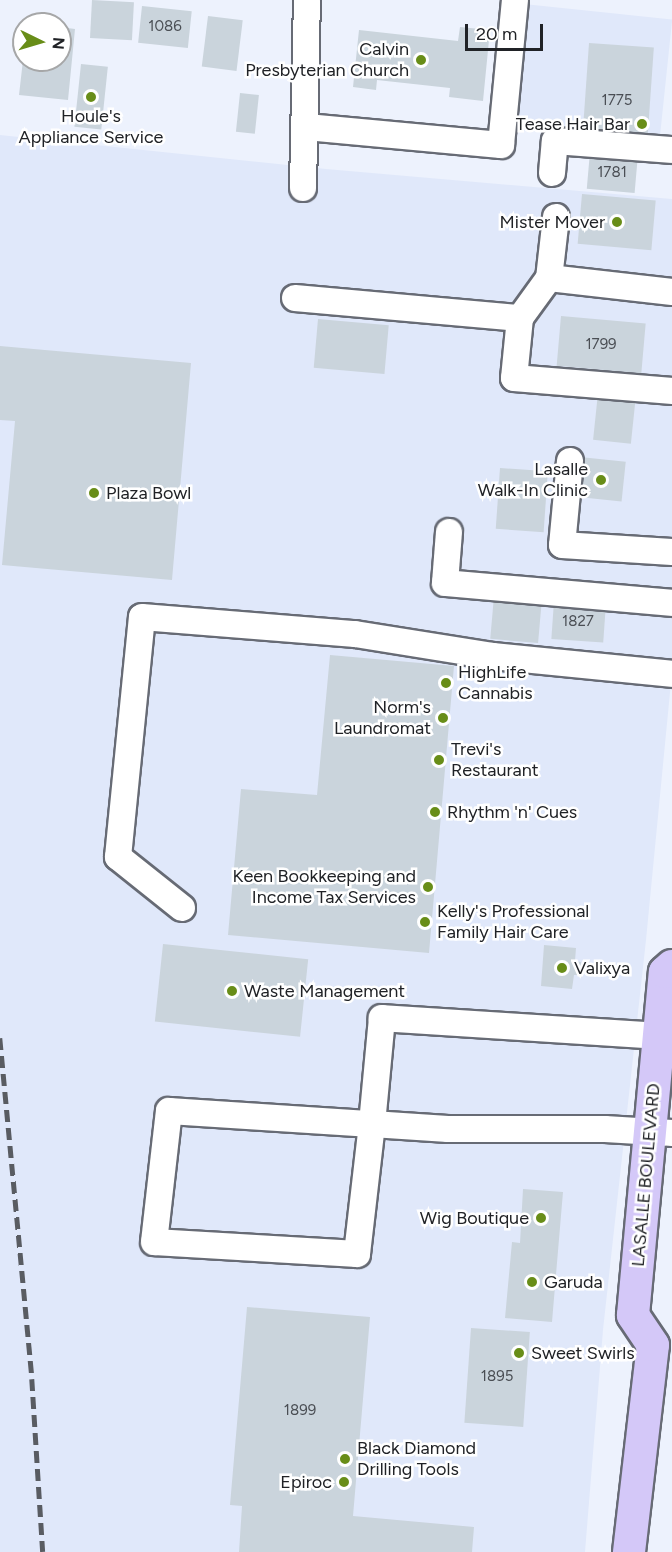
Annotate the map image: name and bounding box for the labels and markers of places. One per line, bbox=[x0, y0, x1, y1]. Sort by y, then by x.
place label: Calvin Presbyterian Church bbox=[245, 39, 409, 82]
marker: Calvin Presbyterian Church bbox=[414, 53, 428, 67]
marker: Houle's Appliance Service bbox=[84, 90, 98, 104]
place label: Houle's Appliance Service bbox=[19, 106, 163, 148]
place label: Tease Hair Bar bbox=[516, 113, 630, 135]
marker: Tease Hair Bar bbox=[635, 117, 649, 131]
place label: Mister Mover bbox=[500, 211, 605, 233]
marker: Mister Mover bbox=[610, 215, 624, 229]
place label: Lasalle Walk-In Clinic bbox=[478, 459, 588, 502]
marker: Lasalle Walk-In Clinic bbox=[592, 471, 610, 489]
place label: Plaza Bowl bbox=[106, 482, 191, 504]
marker: Plaza Bowl bbox=[87, 486, 101, 500]
place label: HighLife Cannabis bbox=[458, 662, 533, 704]
marker: HighLife Cannabis bbox=[439, 676, 453, 690]
place label: Norm's Laundromat bbox=[334, 697, 431, 740]
marker: Norm's Laundromat bbox=[436, 711, 450, 725]
place label: Trevi's Restaurant bbox=[451, 739, 539, 782]
marker: Trevi's Restaurant bbox=[432, 753, 446, 767]
place label: Rhythm 'n' Cues bbox=[447, 801, 577, 823]
marker: Rhythm 'n' Cues bbox=[428, 805, 442, 819]
place label: Keen Bookkeeping and Income Tax Services bbox=[233, 866, 416, 908]
marker: Keen Bookkeeping and Income Tax Services bbox=[421, 880, 435, 894]
place label: Kelly's Professional Family Hair Care bbox=[437, 901, 589, 944]
marker: Kelly's Professional Family Hair Care bbox=[418, 915, 432, 929]
place label: Valixya bbox=[574, 957, 630, 979]
marker: Valixya bbox=[555, 961, 569, 975]
place label: Waste Management bbox=[244, 980, 405, 1002]
marker: Waste Management bbox=[225, 984, 239, 998]
place label: Wig Boutique bbox=[420, 1207, 529, 1229]
marker: Wig Boutique bbox=[534, 1211, 548, 1225]
place label: Garuda bbox=[544, 1271, 603, 1293]
marker: Garuda bbox=[525, 1275, 539, 1289]
place label: Sweet Swirls bbox=[531, 1342, 635, 1364]
marker: Sweet Swirls bbox=[512, 1346, 526, 1360]
place label: Black Diamond Drilling Tools bbox=[357, 1438, 476, 1480]
marker: Black Diamond Drilling Tools bbox=[338, 1452, 352, 1466]
place label: Epiroc bbox=[280, 1471, 332, 1493]
marker: Epiroc bbox=[337, 1475, 351, 1489]

